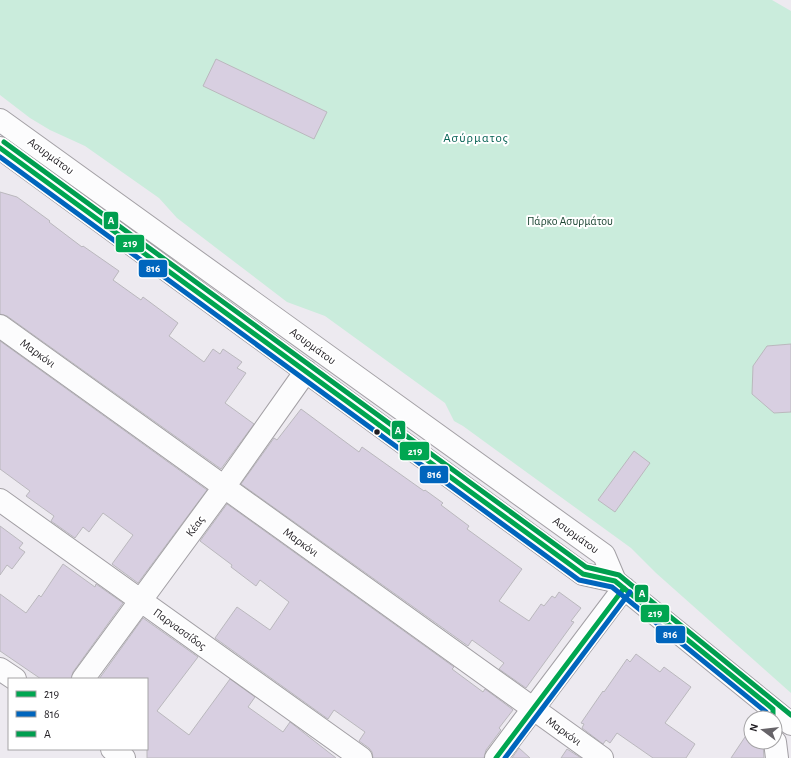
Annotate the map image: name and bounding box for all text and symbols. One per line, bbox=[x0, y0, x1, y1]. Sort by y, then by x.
district label: Ασύρματος bbox=[443, 132, 509, 145]
street label: Ασυρμάτου bbox=[26, 135, 76, 177]
line badge: Α bbox=[103, 211, 119, 230]
text: Α bbox=[108, 215, 115, 226]
park label: Πάρκο Ασυρμάτου bbox=[527, 215, 613, 227]
line badge: 219 bbox=[115, 234, 145, 253]
text: 219 bbox=[123, 238, 137, 249]
line badge: 816 bbox=[138, 259, 168, 278]
text: 816 bbox=[146, 263, 160, 274]
street label: Ασυρμάτου bbox=[288, 325, 338, 367]
street label: Μαρκόνι bbox=[18, 336, 58, 370]
line badge: Α bbox=[391, 420, 406, 440]
text: Α bbox=[395, 425, 402, 436]
unlabelled marker bbox=[372, 427, 382, 437]
line badge: 219 bbox=[399, 441, 430, 461]
text: 219 bbox=[408, 446, 422, 457]
line badge: 816 bbox=[419, 465, 449, 484]
text: 816 bbox=[427, 469, 441, 480]
street label: Κέας bbox=[183, 513, 208, 539]
street label: Ασυρμάτου bbox=[551, 514, 601, 556]
street label: Μαρκόνι bbox=[281, 525, 321, 559]
line badge: Α bbox=[634, 584, 649, 603]
text: Α bbox=[639, 588, 646, 599]
line badge: 219 bbox=[640, 604, 670, 623]
street label: Παρνασσίδος bbox=[151, 606, 209, 653]
text: 219 bbox=[648, 608, 662, 619]
line badge: 816 bbox=[655, 625, 686, 644]
text: 816 bbox=[663, 629, 677, 640]
legend bbox=[8, 678, 148, 750]
text: 219 bbox=[44, 688, 60, 700]
text: 816 bbox=[44, 708, 60, 720]
north arrow bbox=[743, 710, 783, 750]
street label: Μαρκόνι bbox=[544, 714, 584, 748]
text: N bbox=[748, 722, 760, 733]
text: Α bbox=[44, 728, 51, 740]

